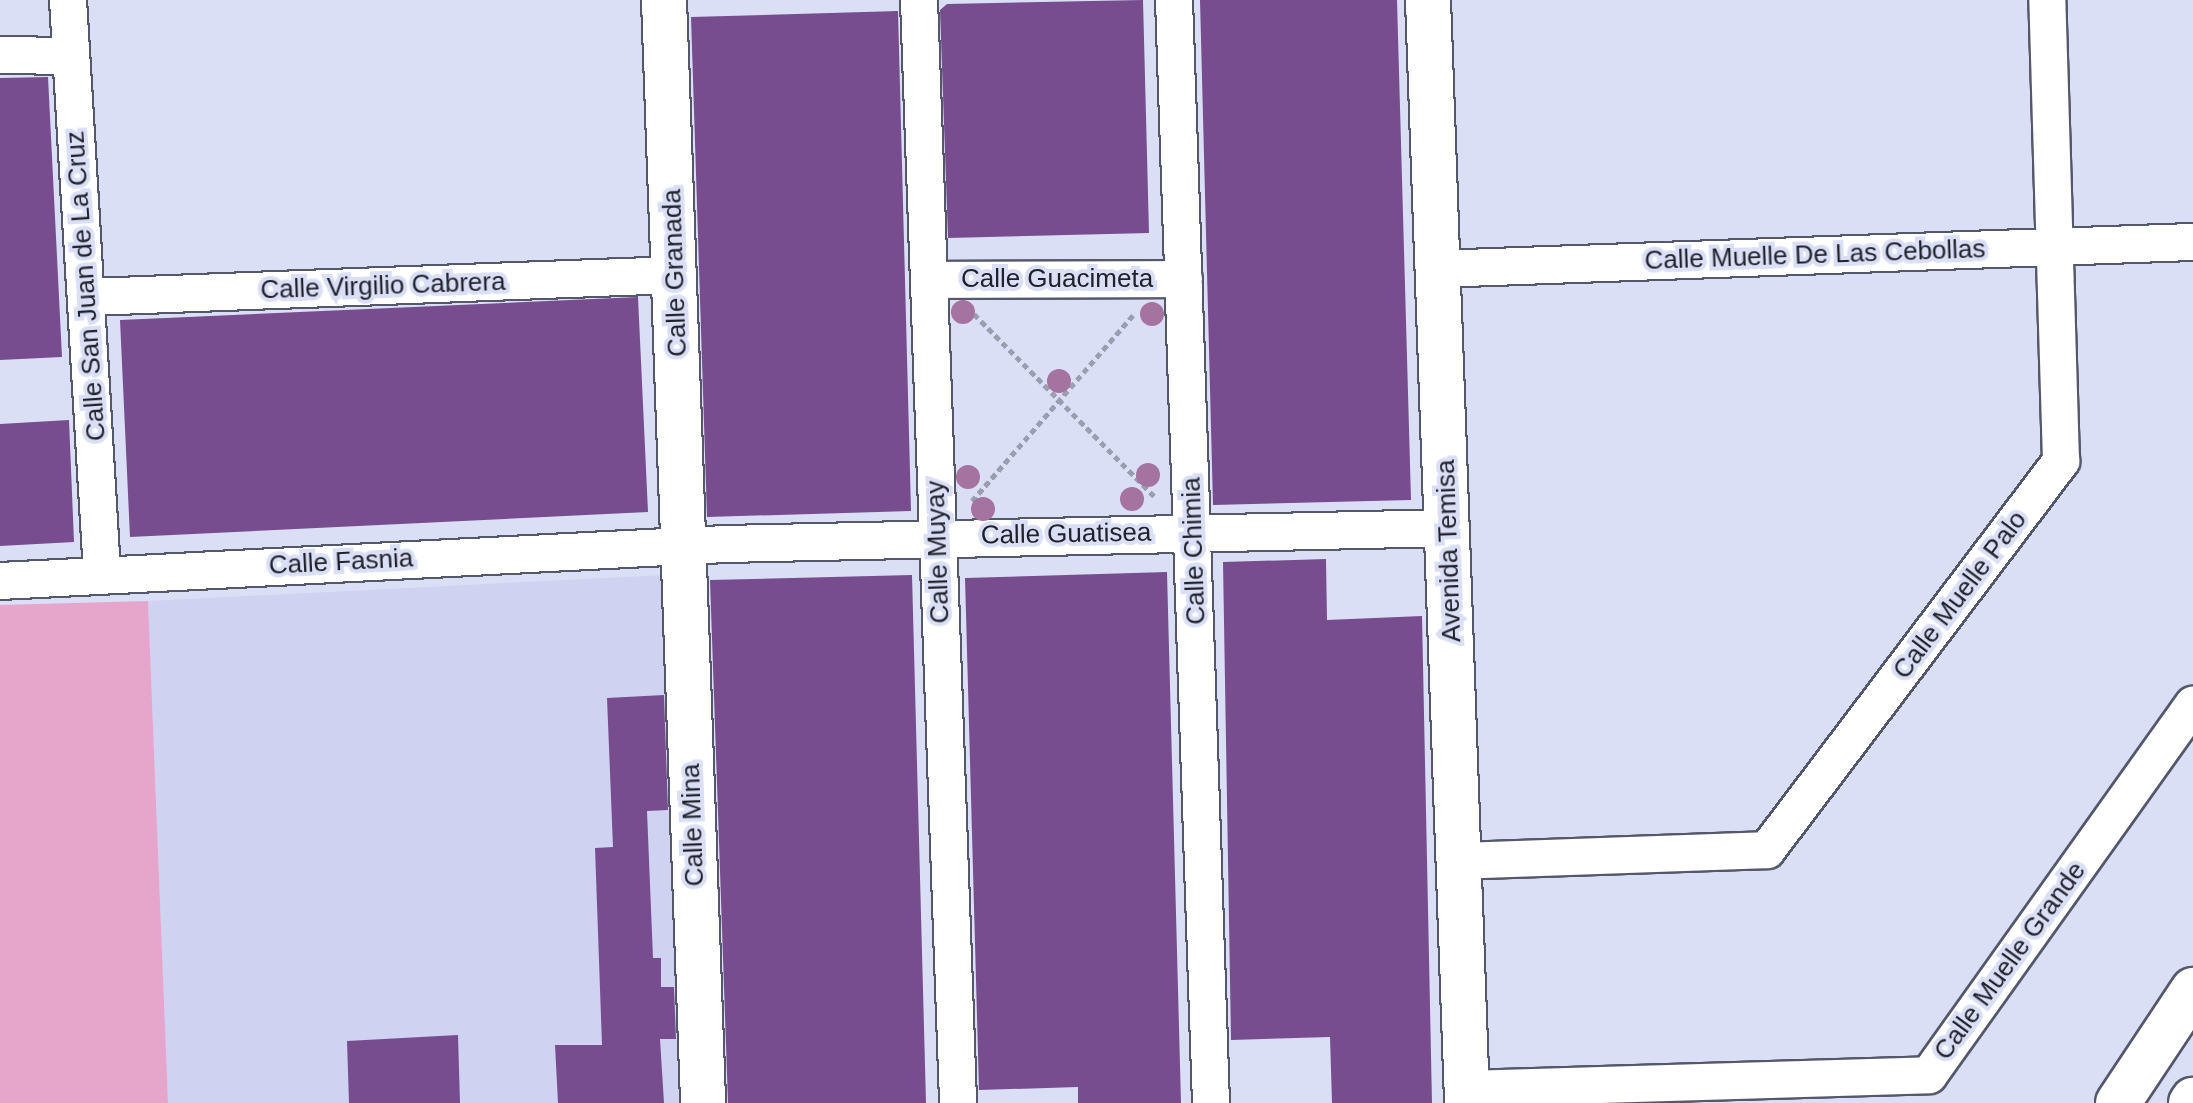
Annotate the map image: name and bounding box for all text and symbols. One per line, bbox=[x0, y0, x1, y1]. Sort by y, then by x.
street label: Calle San Juan de La Cruz bbox=[60, 130, 112, 442]
street label: Calle Granada bbox=[656, 189, 694, 357]
street label: Calle Muelle De Las Cebollas bbox=[1644, 233, 1986, 277]
street label: Calle Guacimeta bbox=[961, 263, 1153, 295]
street label: Calle Virgilio Cabrera bbox=[260, 266, 506, 306]
street label: Avenida Temisa bbox=[1430, 459, 1468, 643]
street label: Calle Chimia bbox=[1176, 477, 1212, 625]
street label: Calle Muyay bbox=[920, 480, 956, 624]
street label: Calle Muelle Palo bbox=[1887, 505, 2033, 685]
street label: Calle Guatisea bbox=[980, 517, 1152, 551]
street label: Calle Fasnia bbox=[268, 543, 414, 581]
street label: Calle Mina bbox=[675, 763, 711, 887]
street label: Calle Muelle Grande bbox=[1928, 856, 2092, 1066]

